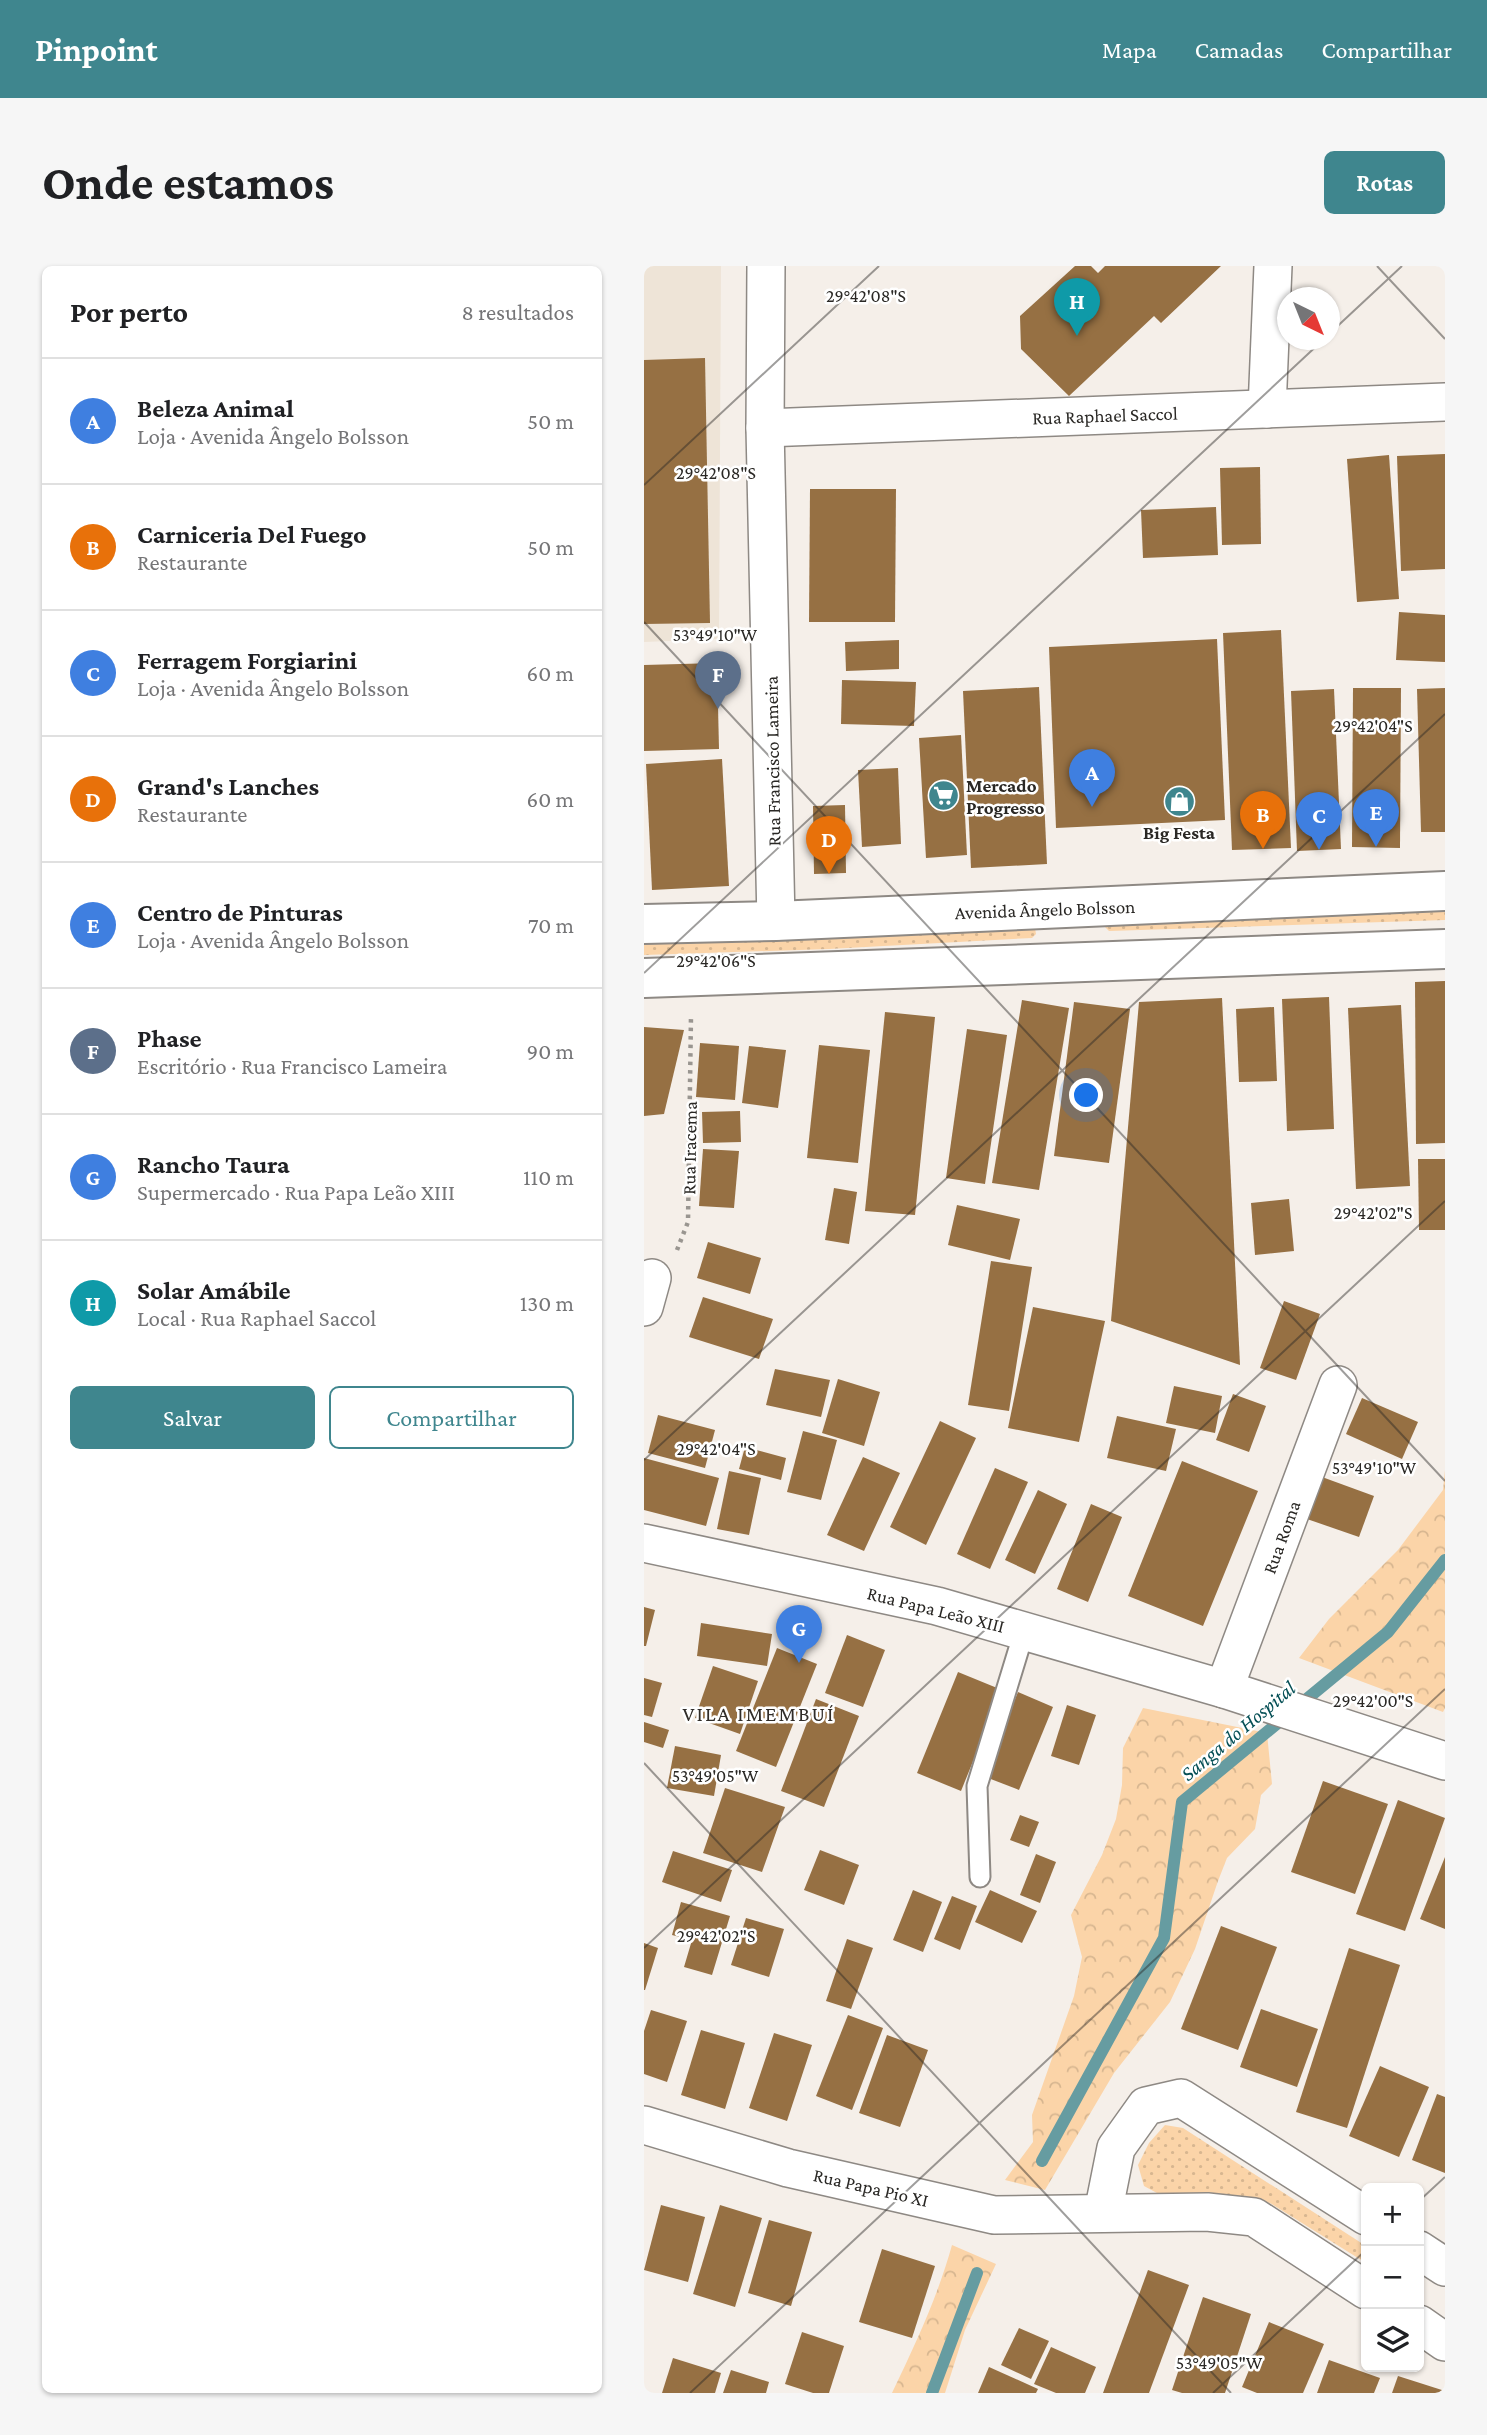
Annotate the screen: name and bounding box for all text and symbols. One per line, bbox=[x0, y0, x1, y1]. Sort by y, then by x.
text: Pinpoint bbox=[35, 31, 158, 68]
text: Mapa bbox=[1102, 36, 1157, 63]
text: Camadas bbox=[1195, 36, 1283, 63]
text: Compartilhar bbox=[1321, 36, 1452, 63]
button: Rotas bbox=[1324, 151, 1445, 214]
text: Onde estamos bbox=[42, 155, 334, 210]
pin: H bbox=[1054, 278, 1100, 336]
text: 29°42'08"S bbox=[826, 286, 906, 306]
north arrow bbox=[1277, 287, 1340, 350]
text: Por perto bbox=[70, 295, 188, 328]
text: 8 resultados bbox=[462, 299, 574, 325]
text: Beleza Animal bbox=[137, 394, 294, 423]
street label: Rua Raphael Saccol bbox=[1032, 402, 1178, 429]
text: A bbox=[86, 408, 100, 434]
text: 50 m bbox=[527, 408, 574, 434]
text: Loja · Avenida Ângelo Bolsson bbox=[137, 423, 409, 449]
text: 29°42'08"S bbox=[676, 463, 756, 483]
text: Carniceria Del Fuego bbox=[137, 520, 367, 549]
text: B bbox=[86, 534, 100, 560]
text: 50 m bbox=[527, 534, 574, 560]
text: Restaurante bbox=[137, 549, 247, 575]
text: 53°49'10"W bbox=[673, 625, 758, 645]
text: Ferragem Forgiarini bbox=[137, 646, 357, 675]
pin: F bbox=[695, 651, 741, 709]
text: C bbox=[86, 660, 100, 686]
text: 60 m bbox=[527, 660, 574, 686]
text: Loja · Avenida Ângelo Bolsson bbox=[137, 675, 409, 701]
street label: Rua Francisco Lameira bbox=[761, 675, 784, 846]
text: 29°42'04"S bbox=[1333, 716, 1413, 736]
pin: A bbox=[1069, 749, 1115, 807]
text: Grand's Lanches bbox=[137, 772, 319, 801]
place label: Mercado Progresso bbox=[966, 775, 1045, 818]
supermarket icon: Mercado Progresso bbox=[926, 779, 960, 813]
shop icon: Big Festa bbox=[1162, 784, 1196, 818]
text: D bbox=[85, 786, 101, 812]
text: 60 m bbox=[527, 786, 574, 812]
pin: E bbox=[1353, 789, 1399, 847]
pin: B bbox=[1240, 791, 1286, 849]
pin: C bbox=[1296, 792, 1342, 850]
text: Restaurante bbox=[137, 801, 247, 827]
pin: D bbox=[806, 816, 852, 874]
place label: Big Festa bbox=[1143, 822, 1216, 843]
street label: Avenida Ângelo Bolsson bbox=[954, 896, 1136, 923]
text: Centro de Pinturas bbox=[137, 898, 343, 927]
text: E bbox=[86, 912, 100, 938]
text: 70 m bbox=[528, 912, 574, 938]
text: Loja · Avenida Ângelo Bolsson bbox=[137, 927, 409, 953]
text: 29°42'06"S bbox=[676, 951, 756, 971]
text: Phase bbox=[137, 1024, 202, 1053]
text: F bbox=[87, 1038, 99, 1064]
text: 90 m bbox=[527, 1038, 574, 1064]
text: Escritório · Rua Francisco Lameira bbox=[137, 1053, 447, 1079]
your location bbox=[1069, 1078, 1103, 1112]
street label: Rua Iracema bbox=[678, 1101, 701, 1195]
text: Rancho Taura bbox=[137, 1150, 290, 1179]
text: G bbox=[86, 1164, 100, 1190]
text: 110 m bbox=[523, 1164, 574, 1190]
text: Supermercado · Rua Papa Leão XIII bbox=[137, 1179, 455, 1205]
text: 29°42'02"S bbox=[1334, 1203, 1412, 1223]
text: Solar Amábile bbox=[137, 1276, 291, 1305]
text: H bbox=[85, 1290, 101, 1316]
text: 130 m bbox=[520, 1290, 574, 1316]
text: Local · Rua Raphael Saccol bbox=[137, 1305, 376, 1331]
button: Salvar bbox=[70, 1386, 315, 1449]
button: Compartilhar bbox=[329, 1386, 574, 1449]
text: 29°42'04"S bbox=[676, 1439, 756, 1459]
text: 53°49'10"W bbox=[1332, 1458, 1417, 1478]
street label: Rua Roma bbox=[1259, 1497, 1304, 1577]
street label: Rua Papa Leão XIII bbox=[865, 1582, 1007, 1637]
pin: G bbox=[776, 1605, 822, 1663]
water label: Sanga do Hospital bbox=[1176, 1676, 1301, 1786]
text: 29°42'00"S bbox=[1333, 1691, 1413, 1711]
district label: VILA IMEMBUÍ bbox=[683, 1702, 835, 1726]
text: 53°49'05"W bbox=[672, 1766, 759, 1786]
text: 29°42'02"S bbox=[677, 1926, 755, 1946]
street label: Rua Papa Pio XI bbox=[811, 2164, 930, 2211]
map controls bbox=[1361, 2183, 1424, 2372]
button: + bbox=[1361, 2183, 1424, 2246]
button: − bbox=[1361, 2246, 1424, 2309]
button: layers bbox=[1361, 2309, 1424, 2372]
text: 53°49'05"W bbox=[1176, 2353, 1263, 2373]

